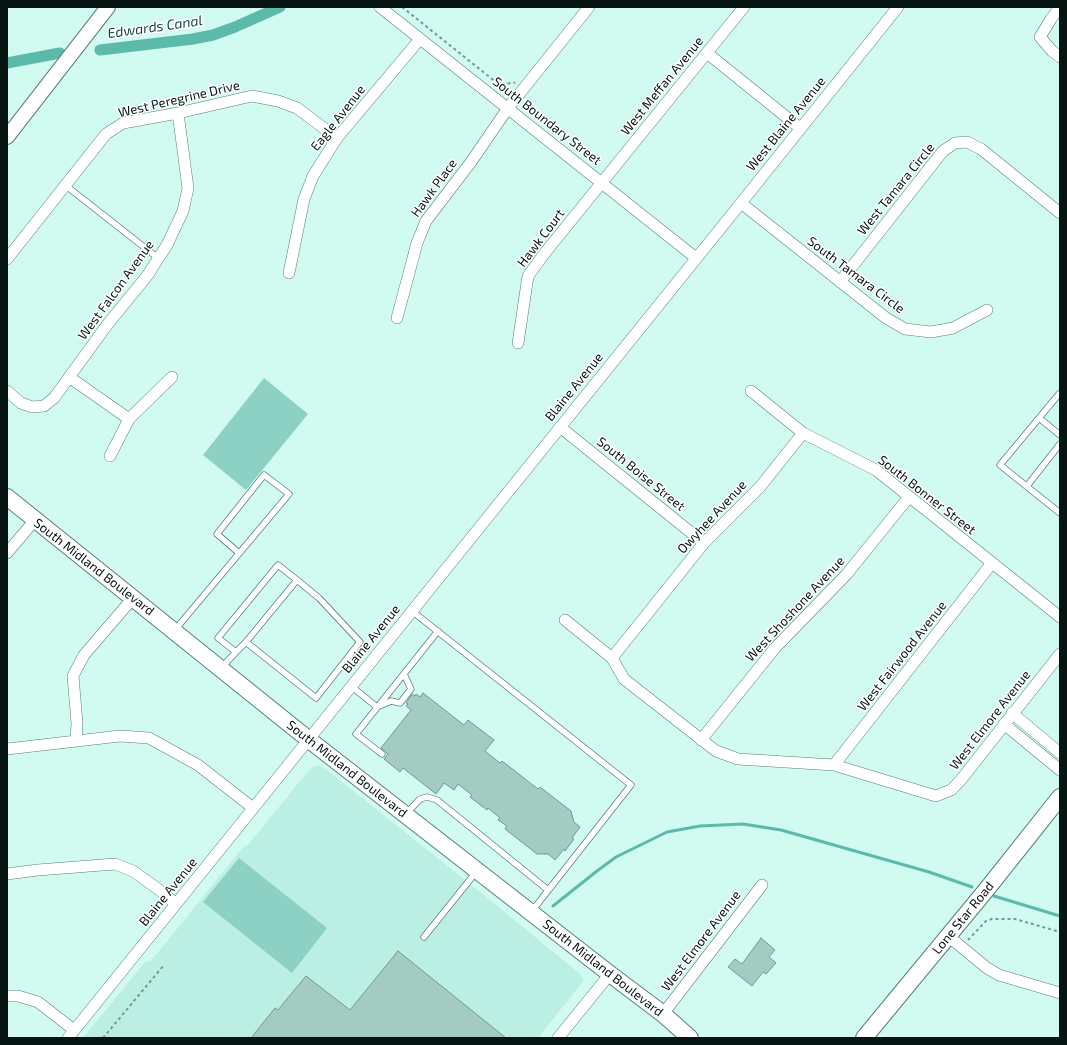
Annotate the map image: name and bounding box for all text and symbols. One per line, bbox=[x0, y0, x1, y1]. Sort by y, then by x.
water label: Edwards Canal bbox=[107, 12, 203, 42]
street label: West Meffan Avenue bbox=[617, 34, 707, 138]
street label: South Boundary Street bbox=[490, 74, 604, 168]
street label: West Blaine Avenue bbox=[743, 74, 829, 174]
street label: West Peregrine Drive bbox=[117, 77, 241, 121]
street label: Eagle Avenue bbox=[308, 82, 368, 154]
street label: West Tamara Circle bbox=[854, 140, 938, 238]
street label: Hawk Place bbox=[408, 156, 460, 220]
street label: Hawk Court bbox=[514, 206, 568, 270]
street label: South Tamara Circle bbox=[804, 233, 908, 317]
street label: West Falcon Avenue bbox=[75, 237, 157, 343]
street label: Blaine Avenue bbox=[542, 350, 606, 424]
street label: South Boise Street bbox=[594, 434, 688, 514]
street label: South Bonner Street bbox=[875, 452, 979, 538]
street label: Owyhee Avenue bbox=[674, 477, 750, 557]
street label: South Midland Boulevard bbox=[31, 515, 157, 619]
street label: West Shoshone Avenue bbox=[742, 553, 848, 665]
street label: West Fairwood Avenue bbox=[854, 598, 950, 714]
street label: Blaine Avenue bbox=[339, 602, 403, 676]
street label: West Elmore Avenue bbox=[946, 667, 1034, 773]
street label: South Midland Boulevard bbox=[284, 717, 410, 821]
street label: Blaine Avenue bbox=[136, 855, 200, 929]
street label: Lone Star Road bbox=[929, 879, 997, 957]
street label: West Elmore Avenue bbox=[658, 888, 744, 994]
street label: South Midland Boulevard bbox=[540, 916, 666, 1020]

